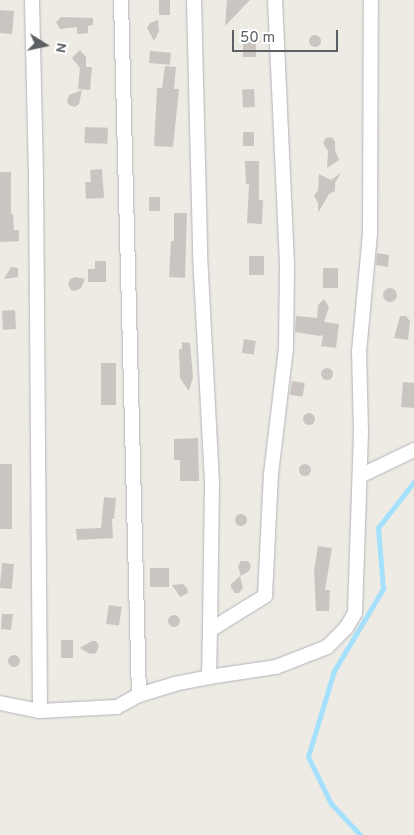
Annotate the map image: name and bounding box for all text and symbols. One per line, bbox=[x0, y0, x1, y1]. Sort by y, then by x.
north arrow bbox=[20, 20, 70, 70]
scale bar bbox=[234, 20, 340, 52]
text: 50 m bbox=[240, 29, 275, 48]
text: N bbox=[51, 41, 70, 54]

